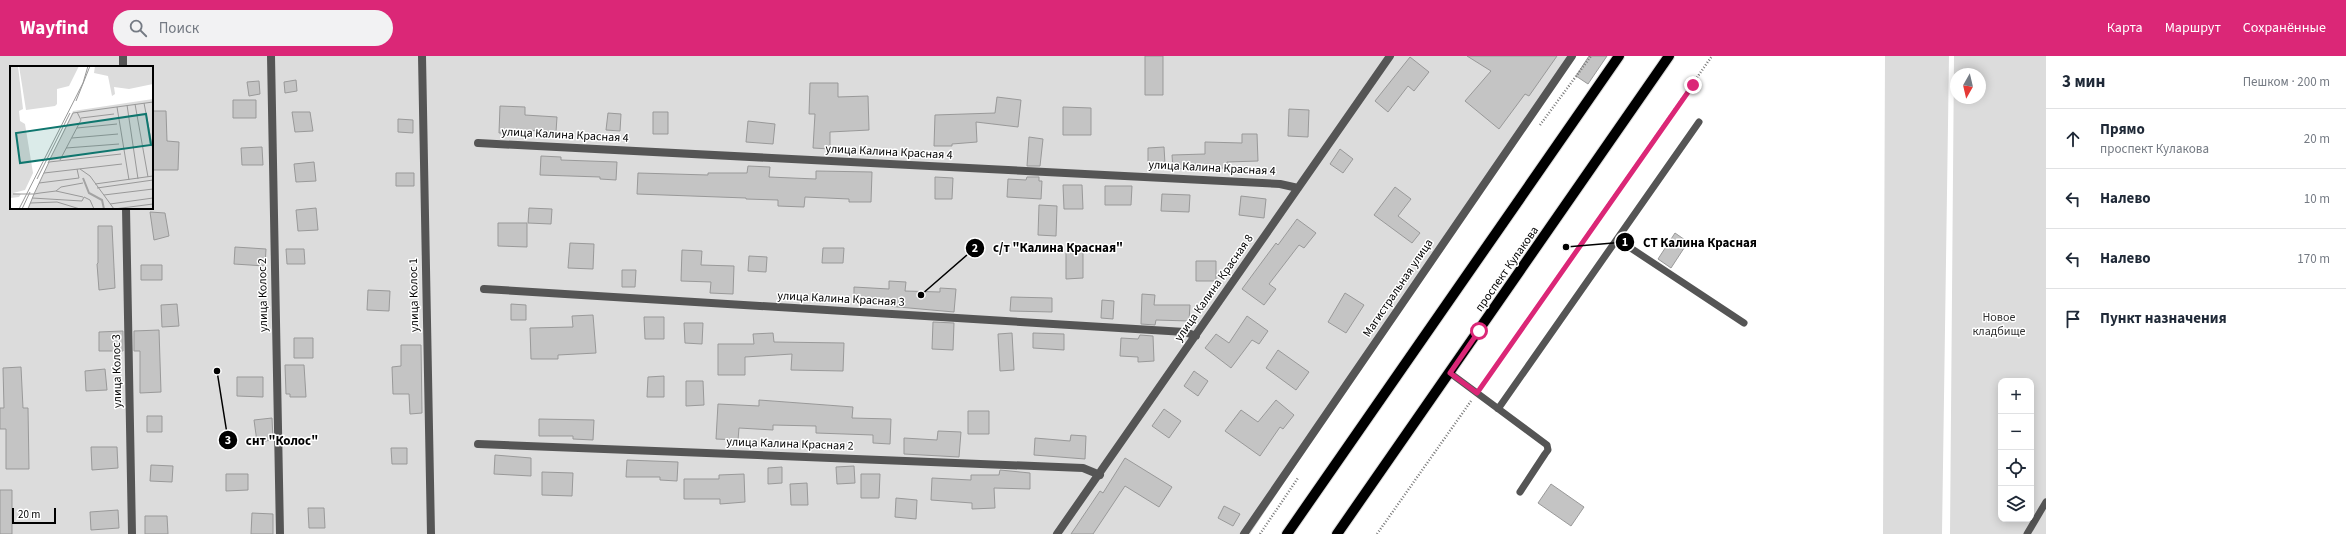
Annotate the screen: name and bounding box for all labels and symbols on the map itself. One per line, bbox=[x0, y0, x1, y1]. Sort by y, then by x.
inset map bbox=[10, 66, 153, 209]
north arrow bbox=[1950, 68, 1986, 104]
route end bbox=[1684, 76, 1702, 94]
street label: улица Калина Красная 4 bbox=[501, 123, 629, 147]
street label: улица Калина Красная 4 bbox=[825, 140, 953, 164]
street label: улица Калина Красная 4 bbox=[1148, 156, 1276, 180]
street label: проспект Кулакова bbox=[1471, 223, 1543, 315]
callout: СТ Калина Красная bbox=[1615, 230, 1765, 255]
street label: улица Калина Красная 8 bbox=[1170, 231, 1258, 345]
text: 1 bbox=[1622, 234, 1628, 251]
text: СТ Калина Красная bbox=[1643, 234, 1757, 252]
callout: с/т "Калина Красная" bbox=[965, 235, 1131, 260]
street label: Магистральная улица bbox=[1359, 236, 1437, 340]
text: с/т "Калина Красная" bbox=[993, 239, 1123, 257]
text: 2 bbox=[972, 240, 978, 257]
street label: улица Колос 2 bbox=[254, 258, 272, 332]
street label: улица Колос 1 bbox=[405, 258, 423, 332]
street label: улица Калина Красная 3 bbox=[777, 287, 905, 311]
park label: Новое кладбище bbox=[1972, 309, 2026, 340]
route start bbox=[1470, 322, 1488, 340]
street label: улица Колос 3 bbox=[108, 334, 126, 408]
callout: снт "Колос" bbox=[218, 428, 327, 453]
text: 3 bbox=[225, 432, 231, 449]
text: снт "Колос" bbox=[246, 432, 318, 450]
street label: улица Калина Красная 2 bbox=[726, 433, 854, 455]
scale bar bbox=[12, 506, 56, 525]

